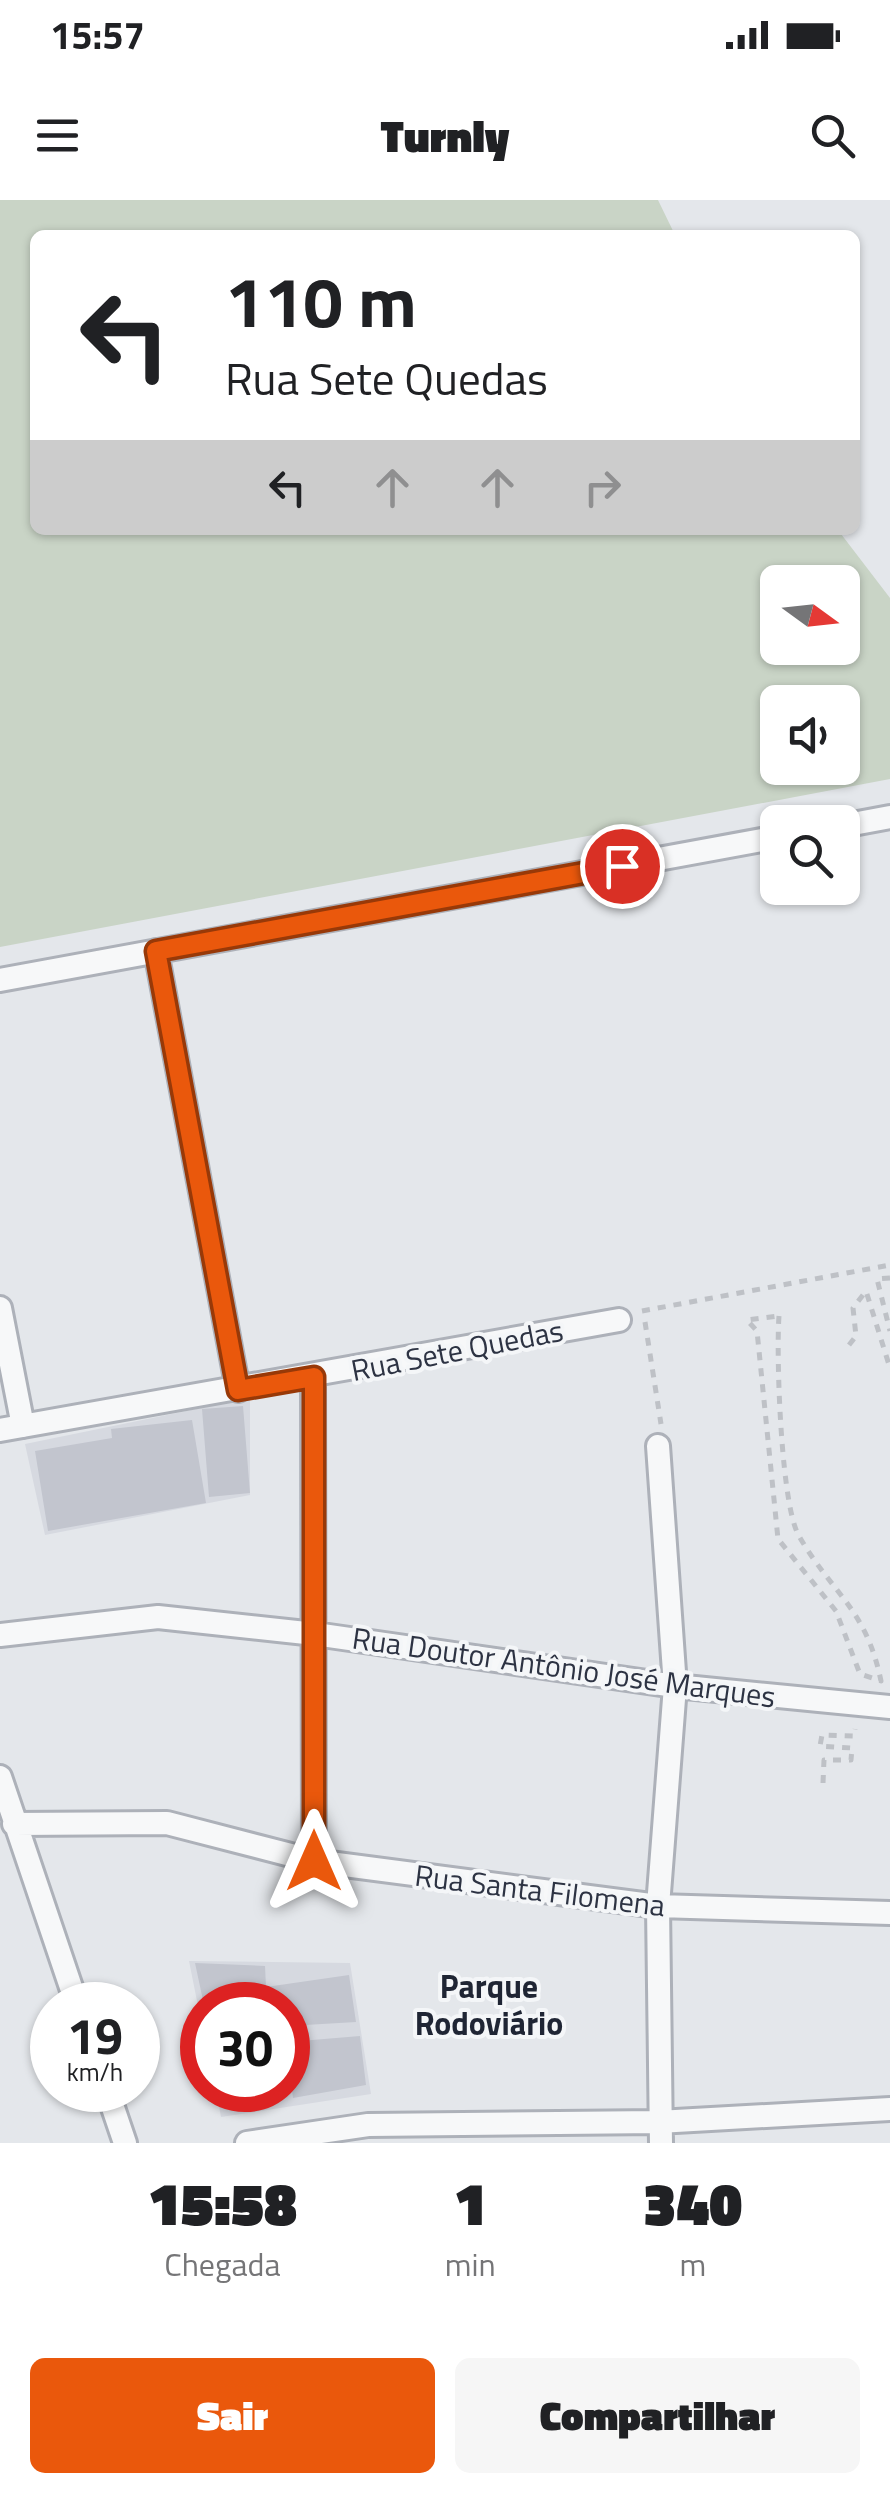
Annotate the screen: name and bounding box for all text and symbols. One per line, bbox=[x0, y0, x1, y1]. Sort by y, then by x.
text: 15:57 bbox=[50, 6, 145, 64]
text: Turnly bbox=[381, 101, 509, 169]
icon: menu bbox=[30, 108, 85, 163]
icon: search bbox=[805, 108, 860, 163]
text: 110 m bbox=[225, 248, 417, 354]
icon: left bbox=[60, 270, 190, 400]
text: Rua Sete Quedas bbox=[225, 344, 548, 412]
icon: left bbox=[260, 460, 315, 515]
icon: ahead bbox=[365, 460, 420, 515]
icon: ahead bbox=[470, 460, 525, 515]
icon: right bbox=[575, 460, 630, 515]
north arrow bbox=[760, 565, 860, 665]
map controls bbox=[760, 565, 860, 905]
button: sound bbox=[760, 685, 860, 785]
button: search bbox=[760, 805, 860, 905]
pin bbox=[580, 824, 665, 909]
icon: arrive bbox=[595, 839, 650, 894]
street label: Rua Sete Quedas bbox=[347, 1307, 567, 1393]
street label: Rua Doutor Antônio José Marques bbox=[349, 1615, 779, 1719]
position arrow bbox=[262, 1809, 366, 1913]
street label: Rua Santa Filomena bbox=[412, 1852, 668, 1928]
district label: Parque Rodoviário bbox=[415, 1962, 563, 2047]
speed limit sign: 30 bbox=[180, 1982, 310, 2112]
text: 19 bbox=[67, 1997, 123, 2073]
text: km/h bbox=[67, 2053, 123, 2091]
text: 15:58 bbox=[148, 2157, 297, 2248]
text: 1 bbox=[454, 2157, 487, 2248]
text: 340 bbox=[643, 2157, 742, 2248]
text: Chegada bbox=[164, 2240, 280, 2288]
text: min bbox=[445, 2240, 496, 2288]
text: m bbox=[679, 2240, 706, 2288]
button: Sair bbox=[30, 2358, 435, 2473]
button: Compartilhar bbox=[455, 2358, 860, 2473]

